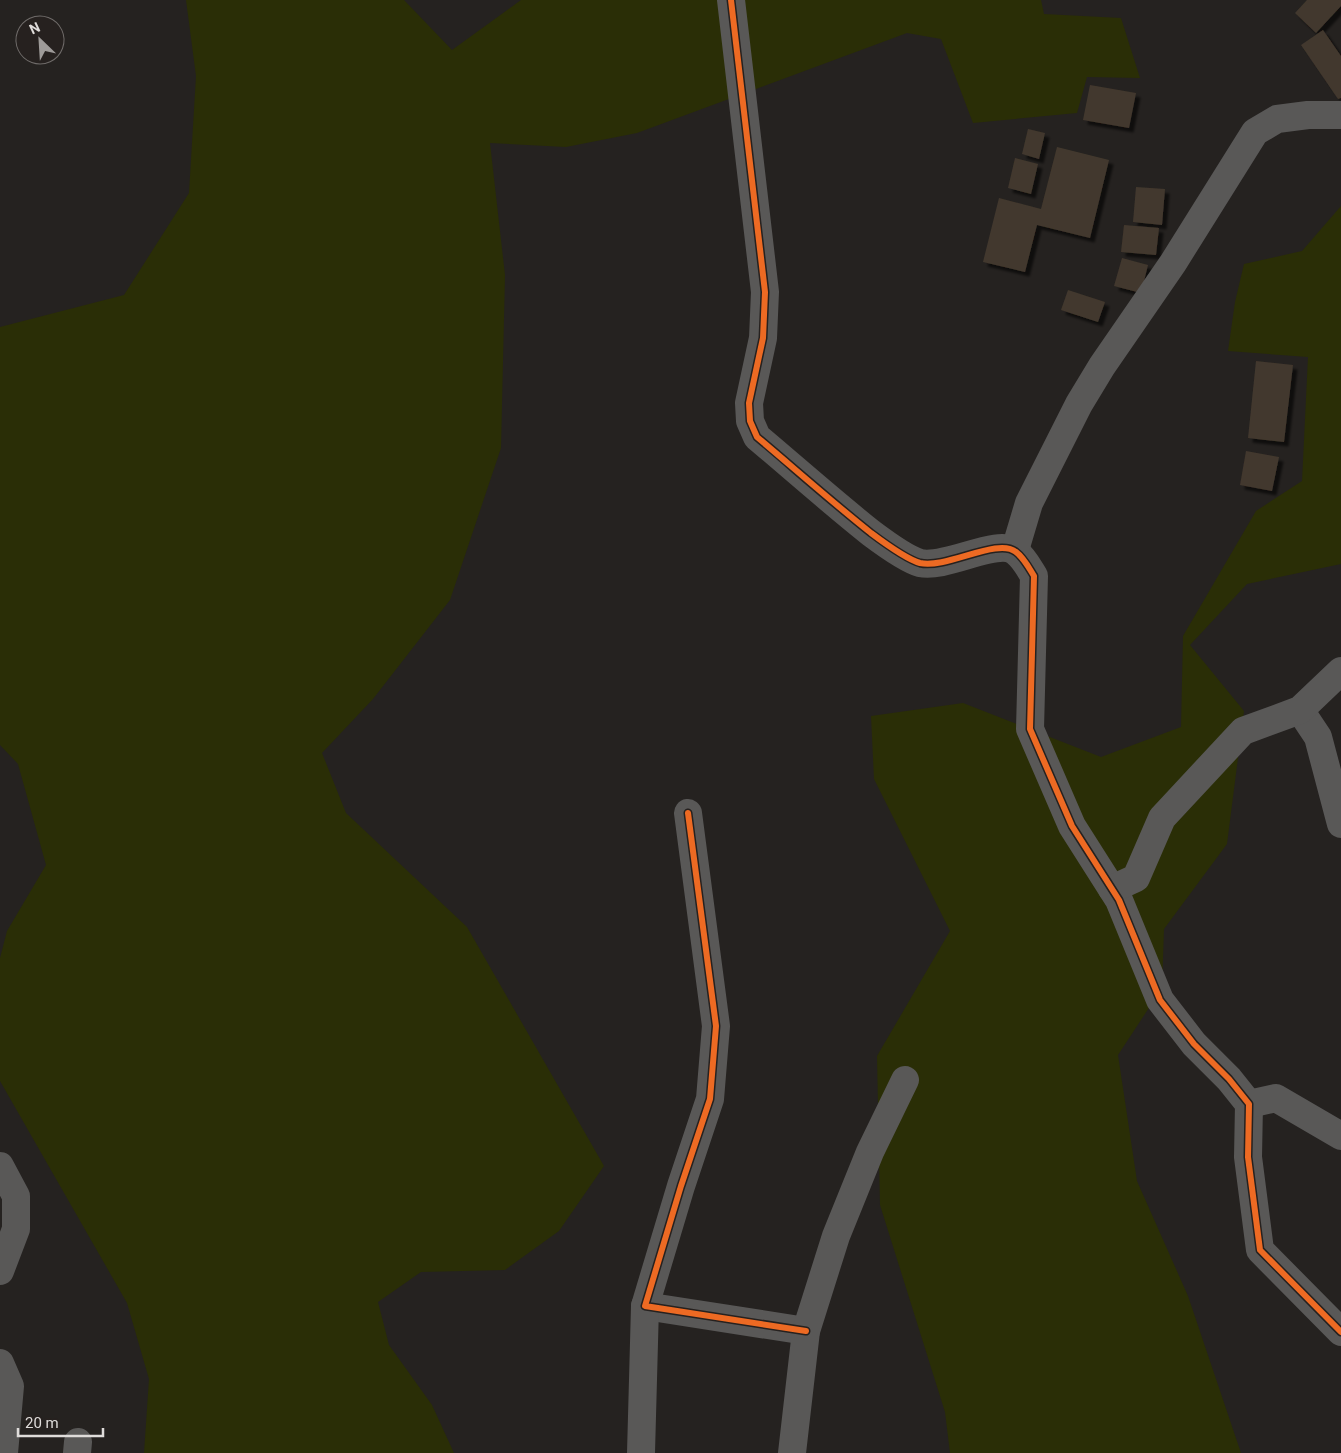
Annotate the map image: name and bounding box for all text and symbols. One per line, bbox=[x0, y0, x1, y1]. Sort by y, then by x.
north arrow bbox=[15, 15, 65, 65]
text: N bbox=[27, 19, 42, 38]
scale bar bbox=[18, 1406, 102, 1438]
text: 20 m bbox=[25, 1414, 59, 1432]

